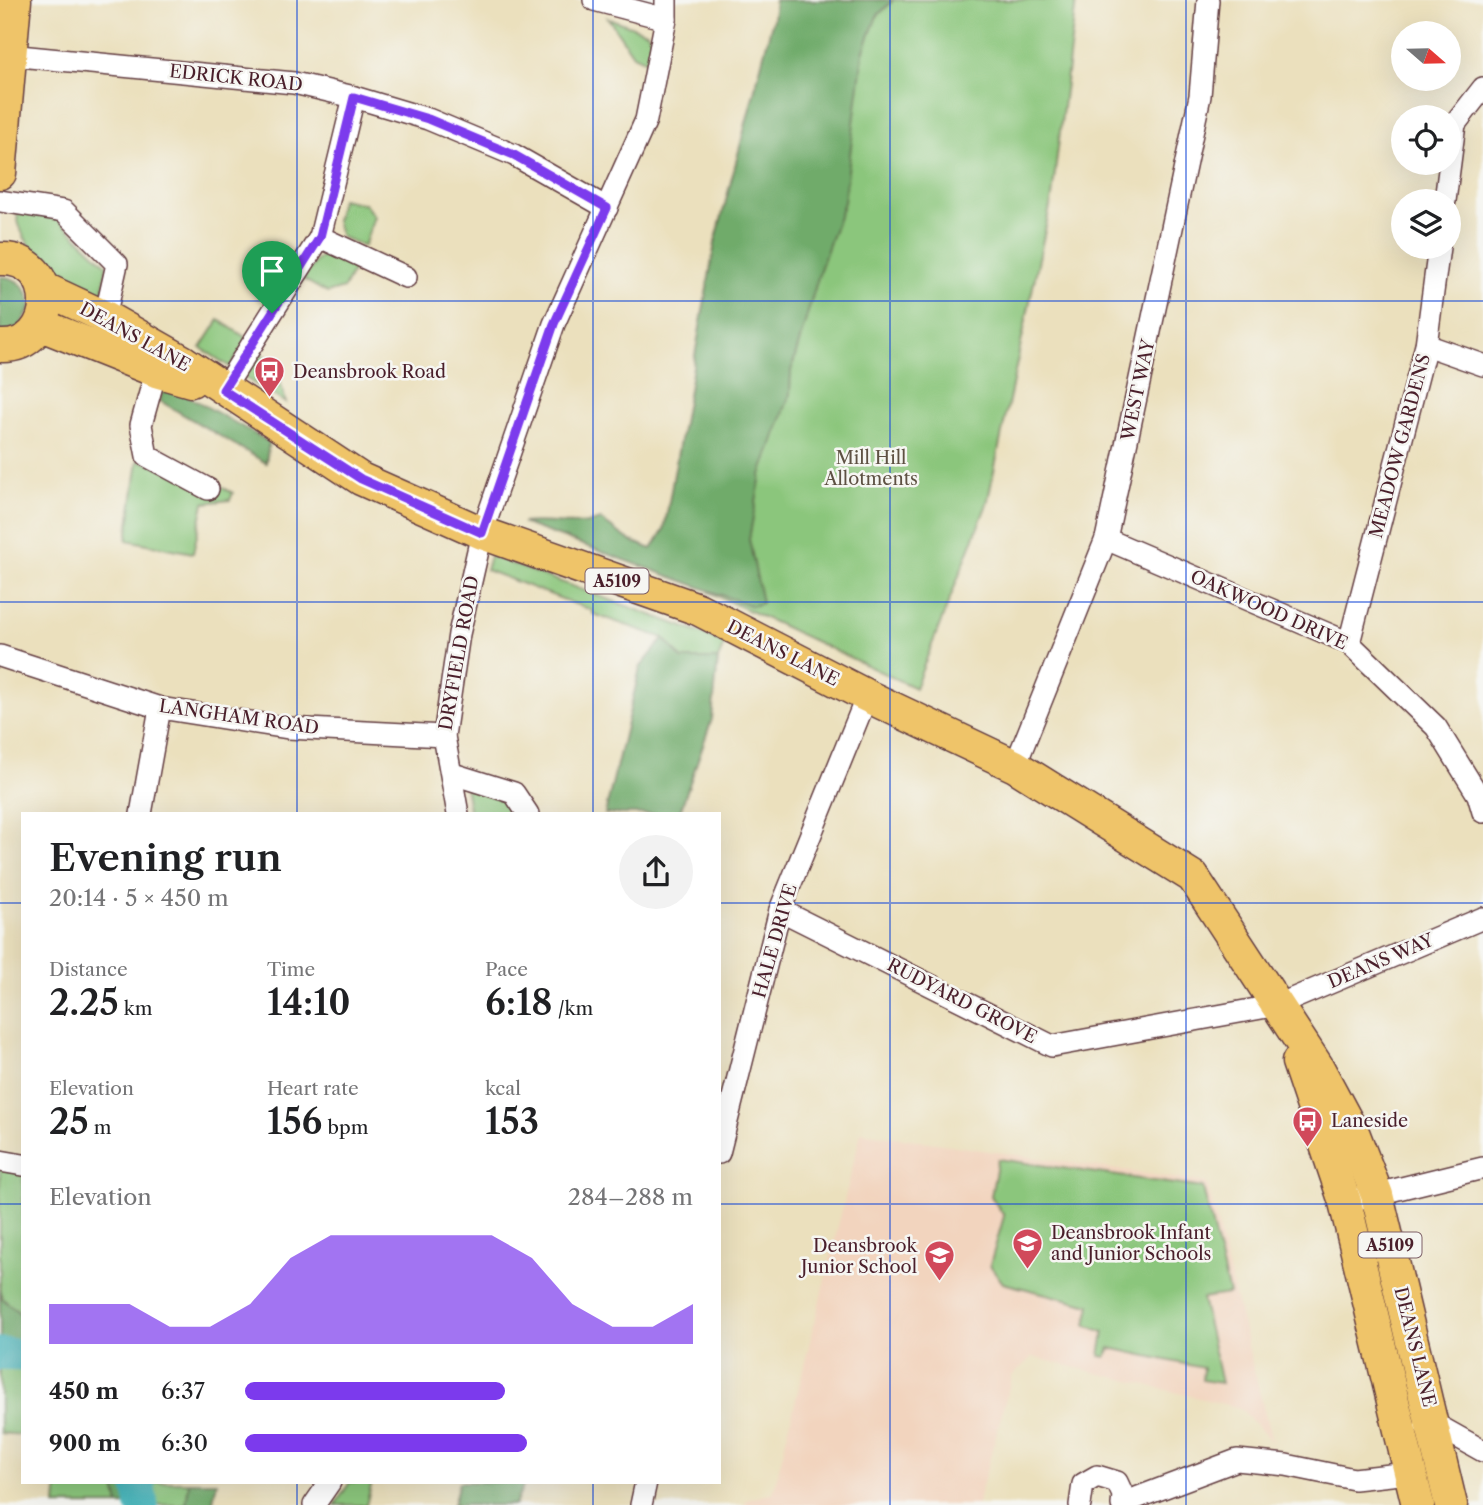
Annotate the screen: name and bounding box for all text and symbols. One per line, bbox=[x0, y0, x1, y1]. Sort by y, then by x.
north arrow bbox=[1391, 21, 1461, 91]
map controls bbox=[1391, 21, 1461, 259]
street label: EDRICK ROAD bbox=[168, 60, 304, 96]
button: locate bbox=[1391, 105, 1461, 175]
button: layers bbox=[1391, 189, 1461, 259]
pin bbox=[242, 241, 302, 313]
icon: arrive bbox=[253, 252, 291, 290]
street label: DEANS LANE bbox=[76, 298, 194, 376]
street label: WEST WAY bbox=[1116, 336, 1160, 444]
street label: MEADOW GARDENS bbox=[1365, 351, 1435, 541]
bus stop icon: Deansbrook Road bbox=[253, 355, 287, 399]
place label: Deansbrook Road bbox=[293, 361, 446, 383]
park label: Mill Hill Allotments bbox=[823, 447, 918, 490]
street label: OAKWOOD DRIVE bbox=[1187, 565, 1351, 655]
road number: A5109 bbox=[586, 568, 648, 594]
street label: DRYFIELD ROAD bbox=[435, 574, 483, 732]
street label: DEANS LANE bbox=[723, 615, 843, 691]
street label: LANGHAM ROAD bbox=[158, 695, 320, 739]
text: Evening run bbox=[49, 834, 282, 881]
button: share bbox=[619, 835, 693, 909]
street label: HALE DRIVE bbox=[748, 881, 802, 1001]
text: 20:14 · 5 × 450 m bbox=[49, 884, 229, 912]
street label: DEANS WAY bbox=[1325, 928, 1438, 993]
street label: RUDYARD GROVE bbox=[883, 954, 1041, 1048]
text: Distance bbox=[49, 958, 128, 981]
text: Time bbox=[267, 958, 315, 981]
text: Pace bbox=[485, 958, 528, 981]
text: 2.25 bbox=[49, 981, 119, 1024]
text: 14:10 bbox=[267, 981, 351, 1024]
text: 6:18 bbox=[485, 981, 553, 1024]
text: km bbox=[119, 997, 152, 1020]
text: /km bbox=[553, 997, 593, 1020]
text: Elevation bbox=[49, 1077, 134, 1100]
text: Heart rate bbox=[267, 1077, 359, 1100]
text: kcal bbox=[485, 1077, 521, 1100]
text: 25 bbox=[49, 1100, 89, 1143]
text: 156 bbox=[267, 1100, 322, 1143]
text: 153 bbox=[485, 1100, 539, 1143]
bus stop icon: Laneside bbox=[1291, 1104, 1325, 1148]
place label: Laneside bbox=[1331, 1110, 1408, 1132]
text: m bbox=[89, 1116, 111, 1139]
text: bpm bbox=[322, 1116, 368, 1139]
text: Elevation bbox=[49, 1183, 152, 1211]
text: 284–288 m bbox=[568, 1183, 693, 1211]
place label: Deansbrook Infant and Junior Schools bbox=[1051, 1222, 1212, 1265]
school or university icon: Deansbrook Infant and Junior Schools bbox=[1011, 1226, 1045, 1270]
road number: A5109 bbox=[1358, 1232, 1422, 1258]
place label: Deansbrook Junior School bbox=[798, 1235, 919, 1278]
school or university icon: Deansbrook Junior School bbox=[923, 1239, 957, 1283]
street label: DEANS LANE bbox=[1389, 1285, 1441, 1409]
text: 450 m bbox=[49, 1377, 119, 1405]
text: 6:37 bbox=[161, 1377, 205, 1405]
text: 900 m bbox=[49, 1429, 121, 1457]
text: 6:30 bbox=[161, 1429, 208, 1457]

